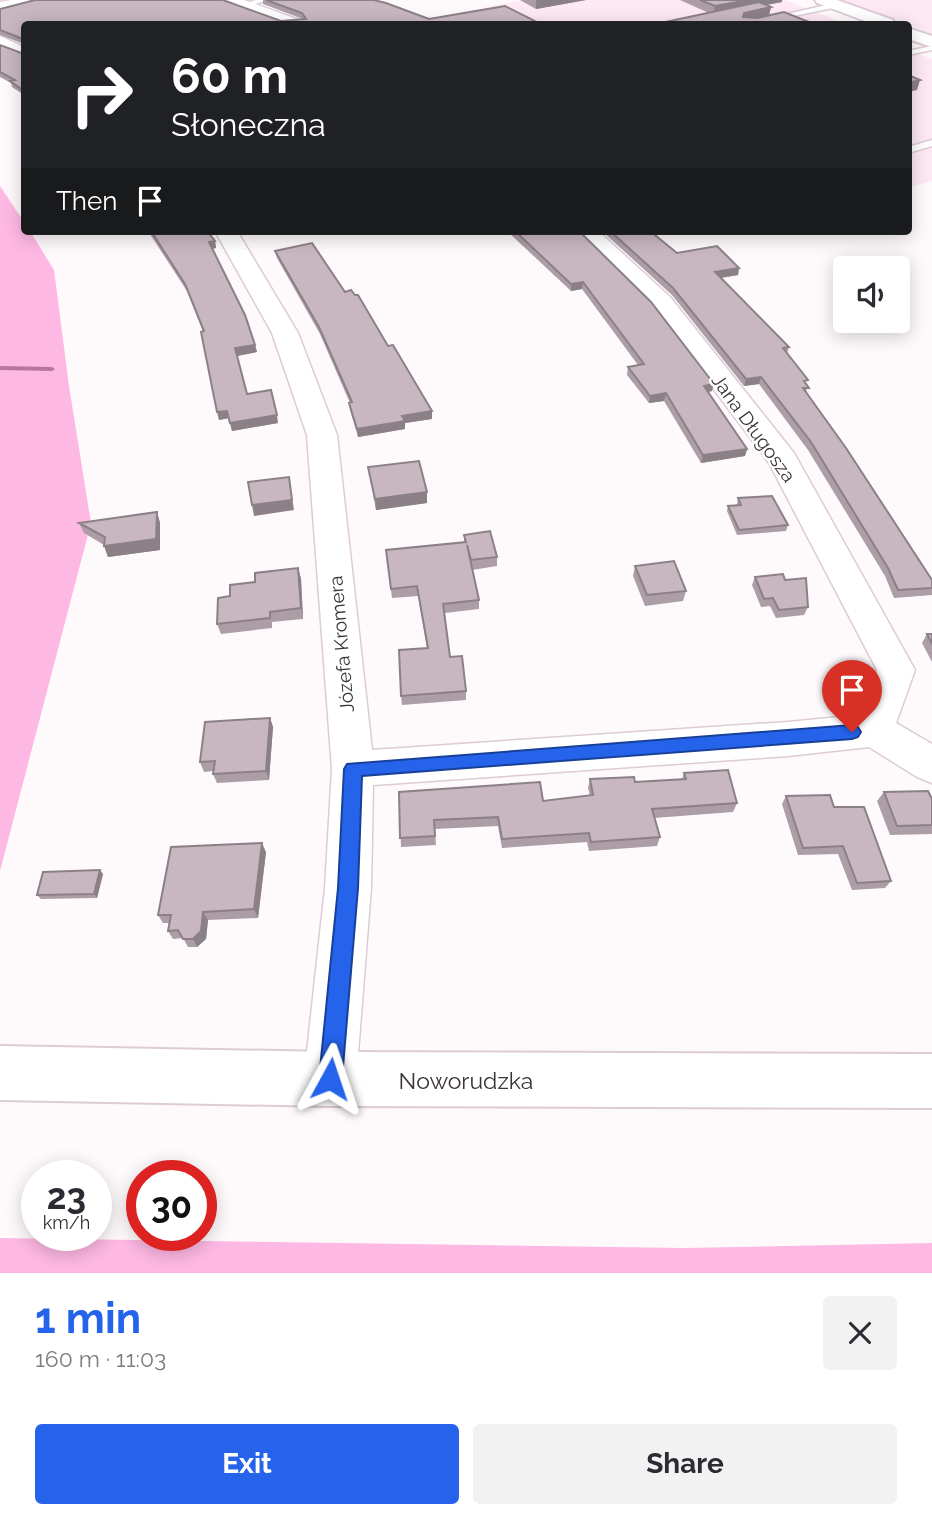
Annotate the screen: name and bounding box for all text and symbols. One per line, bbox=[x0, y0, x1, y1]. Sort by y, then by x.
text: 60 m bbox=[171, 47, 288, 104]
icon: right bbox=[56, 49, 147, 140]
text: Słoneczna bbox=[171, 106, 326, 143]
icon: arrive bbox=[131, 182, 169, 220]
text: Then bbox=[56, 186, 117, 216]
map controls bbox=[833, 256, 910, 333]
button: sound bbox=[833, 256, 910, 333]
street label: Jana Długosza bbox=[707, 370, 801, 486]
street label: Józefa Kromera bbox=[324, 575, 358, 713]
pin bbox=[822, 660, 882, 732]
icon: arrive bbox=[833, 671, 871, 709]
position arrow bbox=[293, 1042, 367, 1116]
street label: Noworudzka bbox=[399, 1067, 533, 1094]
speed limit sign: 30 bbox=[126, 1160, 217, 1251]
text: 23 bbox=[47, 1176, 86, 1217]
text: km/h bbox=[43, 1212, 90, 1233]
text: 1 min bbox=[35, 1294, 141, 1343]
button: close bbox=[823, 1296, 897, 1370]
text: 160 m · 11:03 bbox=[35, 1345, 166, 1372]
button: Exit bbox=[35, 1424, 459, 1504]
button: Share bbox=[473, 1424, 897, 1504]

